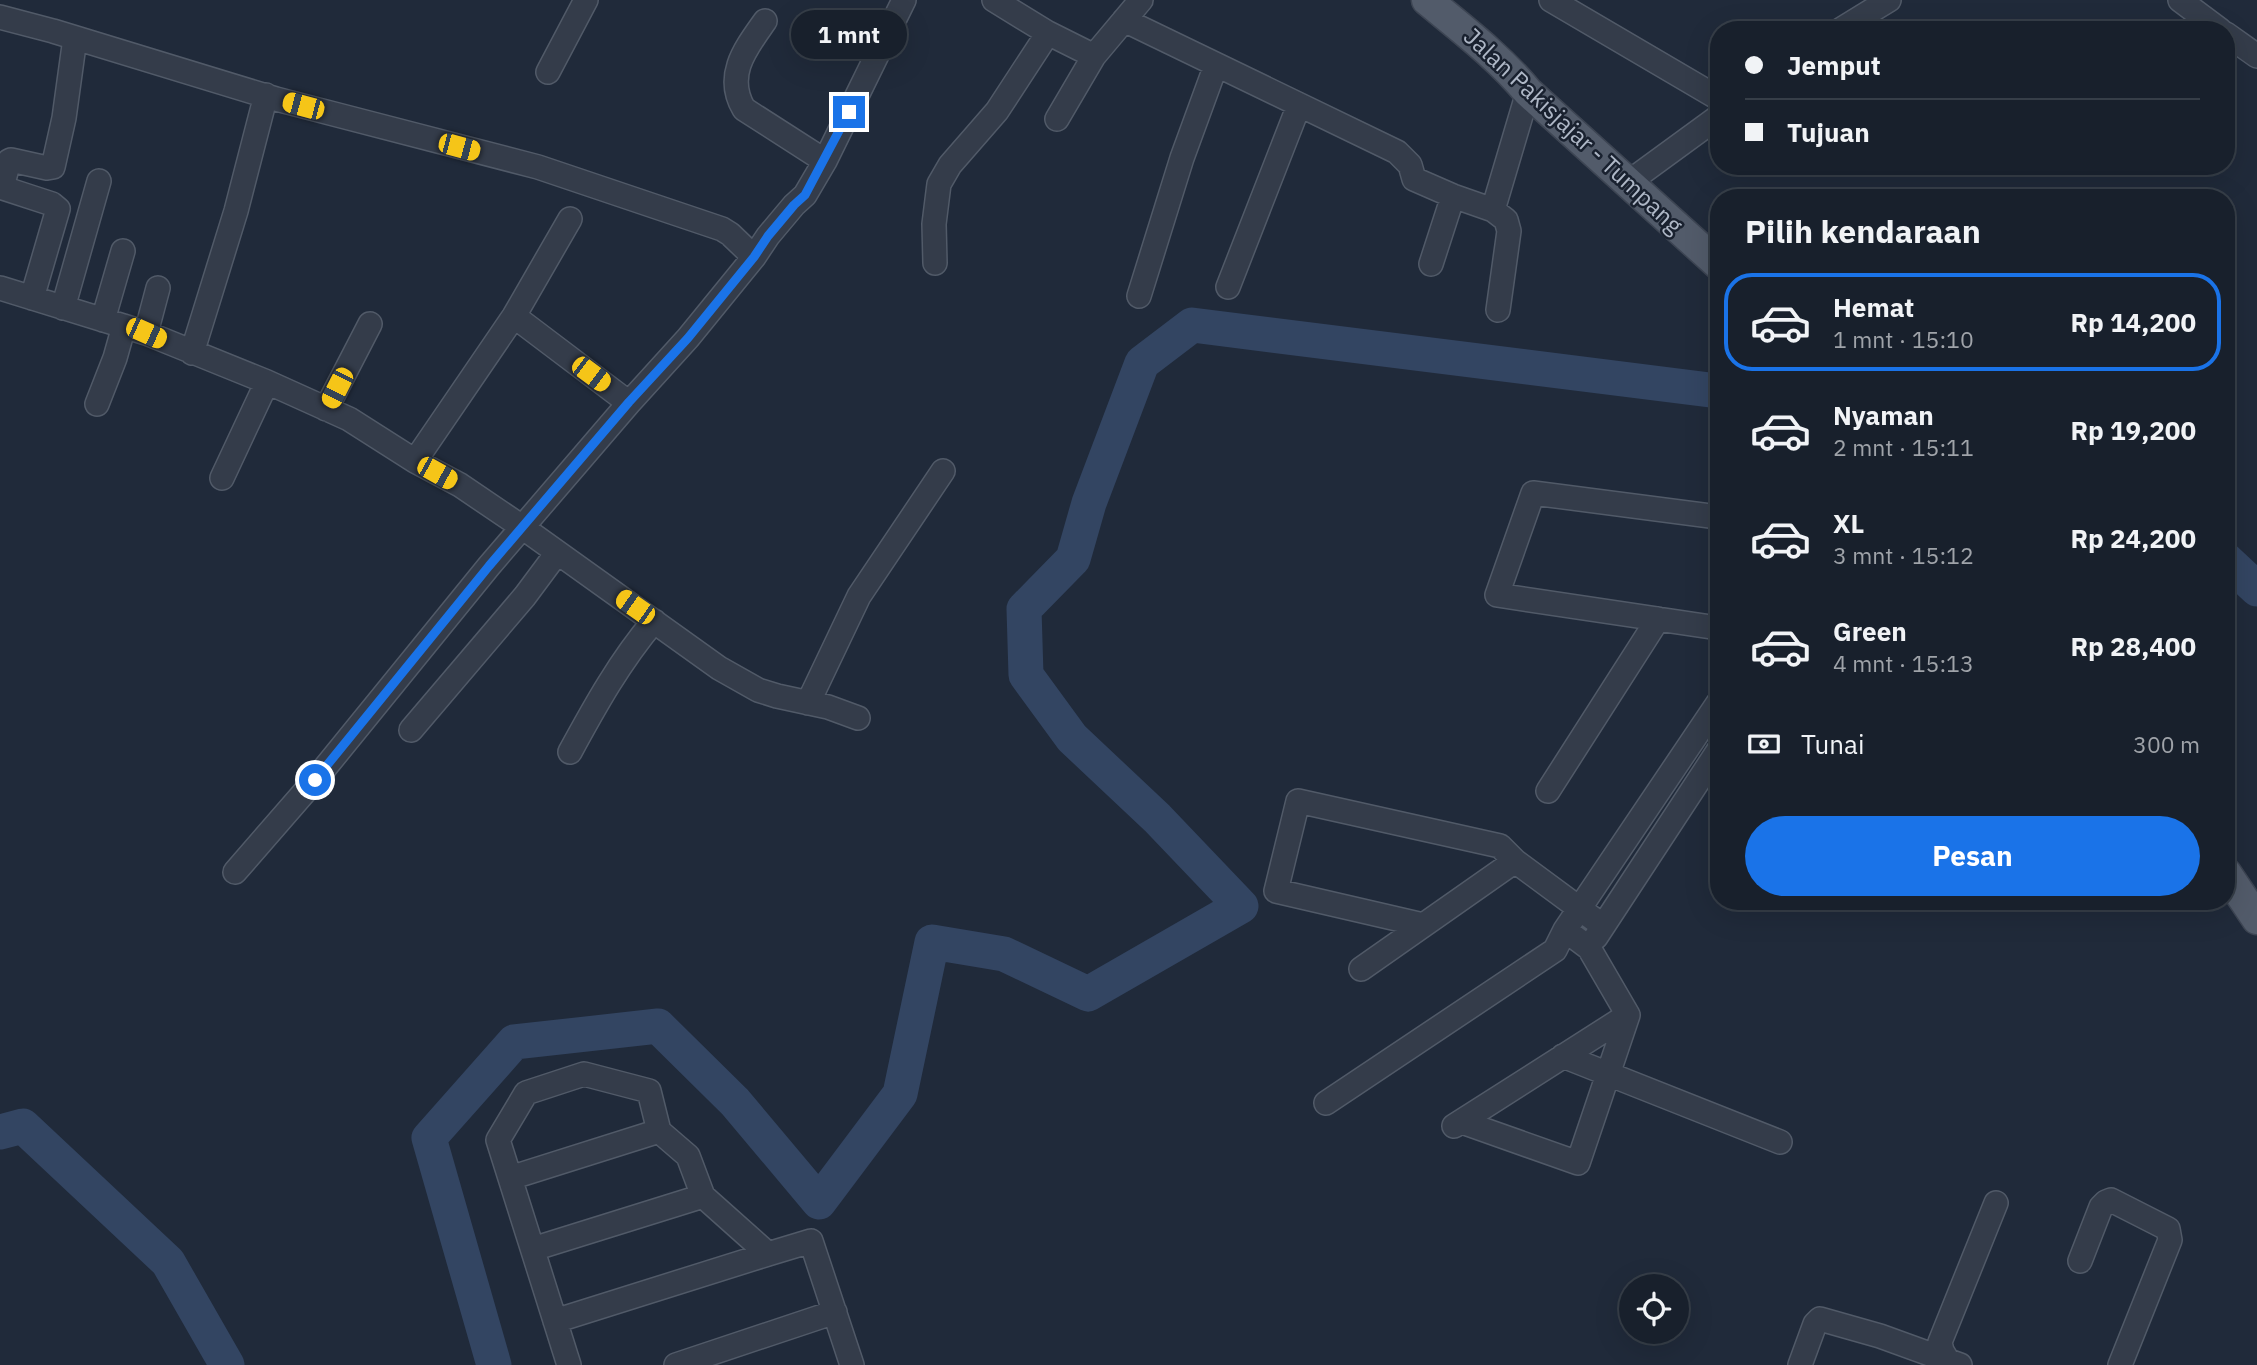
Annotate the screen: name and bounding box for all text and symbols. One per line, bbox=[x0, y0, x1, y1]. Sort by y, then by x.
callout: 1 mnt bbox=[791, 10, 907, 60]
text: 1 mnt bbox=[818, 19, 880, 49]
street label: Jalan Pakisjajar - Tumpang bbox=[1457, 20, 1690, 241]
text: Jemput bbox=[1787, 48, 1881, 82]
car bbox=[280, 90, 327, 122]
route end bbox=[833, 96, 865, 128]
text: Tujuan bbox=[1787, 115, 1870, 149]
car bbox=[436, 131, 483, 163]
text: Pilih kendaraan bbox=[1745, 210, 1981, 252]
text: Hemat bbox=[1833, 290, 1914, 324]
icon: car bbox=[1749, 291, 1812, 354]
text: Rp 14,200 bbox=[2070, 305, 2196, 339]
car bbox=[123, 315, 170, 351]
text: 1 mnt · 15:10 bbox=[1833, 324, 1974, 354]
car bbox=[568, 353, 615, 395]
car bbox=[319, 365, 356, 411]
text: Nyaman bbox=[1833, 398, 1934, 432]
icon: car bbox=[1749, 399, 1812, 462]
text: Rp 19,200 bbox=[2070, 413, 2196, 447]
text: 2 mnt · 15:11 bbox=[1833, 432, 1974, 462]
car bbox=[414, 454, 461, 492]
text: XL bbox=[1833, 506, 1864, 540]
icon: car bbox=[1749, 507, 1812, 570]
text: Rp 24,200 bbox=[2070, 521, 2196, 555]
text: 3 mnt · 15:12 bbox=[1833, 540, 1974, 570]
car bbox=[612, 586, 659, 628]
text: Green bbox=[1833, 614, 1907, 648]
icon: car bbox=[1749, 615, 1812, 678]
text: Rp 28,400 bbox=[2070, 629, 2196, 663]
text: 4 mnt · 15:13 bbox=[1833, 648, 1974, 678]
icon: cash bbox=[1745, 725, 1783, 763]
text: Tunai bbox=[1801, 727, 1865, 761]
text: 300 m bbox=[2133, 729, 2200, 759]
route start bbox=[299, 764, 331, 796]
button: Pesan bbox=[1745, 816, 2200, 896]
map controls bbox=[1619, 1274, 1689, 1344]
button: locate bbox=[1619, 1274, 1689, 1344]

